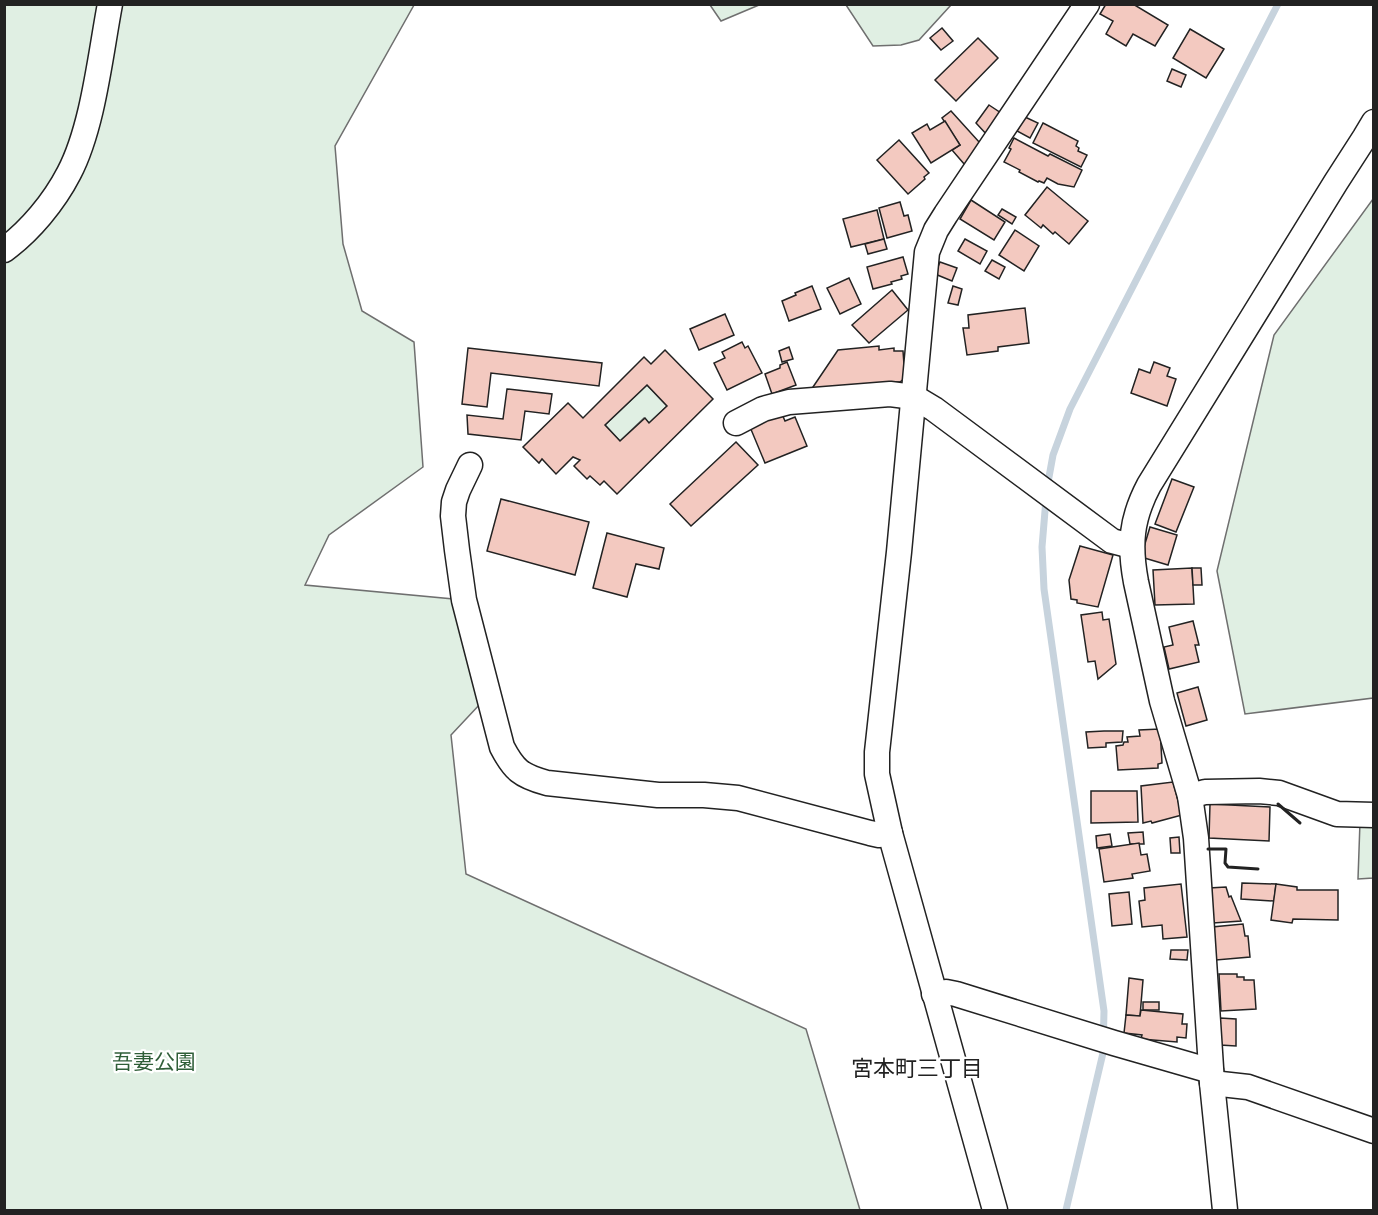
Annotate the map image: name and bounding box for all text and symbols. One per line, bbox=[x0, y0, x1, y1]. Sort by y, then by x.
park label: 吾妻公園 bbox=[112, 1048, 196, 1076]
district label: 宮本町三丁目 bbox=[851, 1054, 983, 1084]

